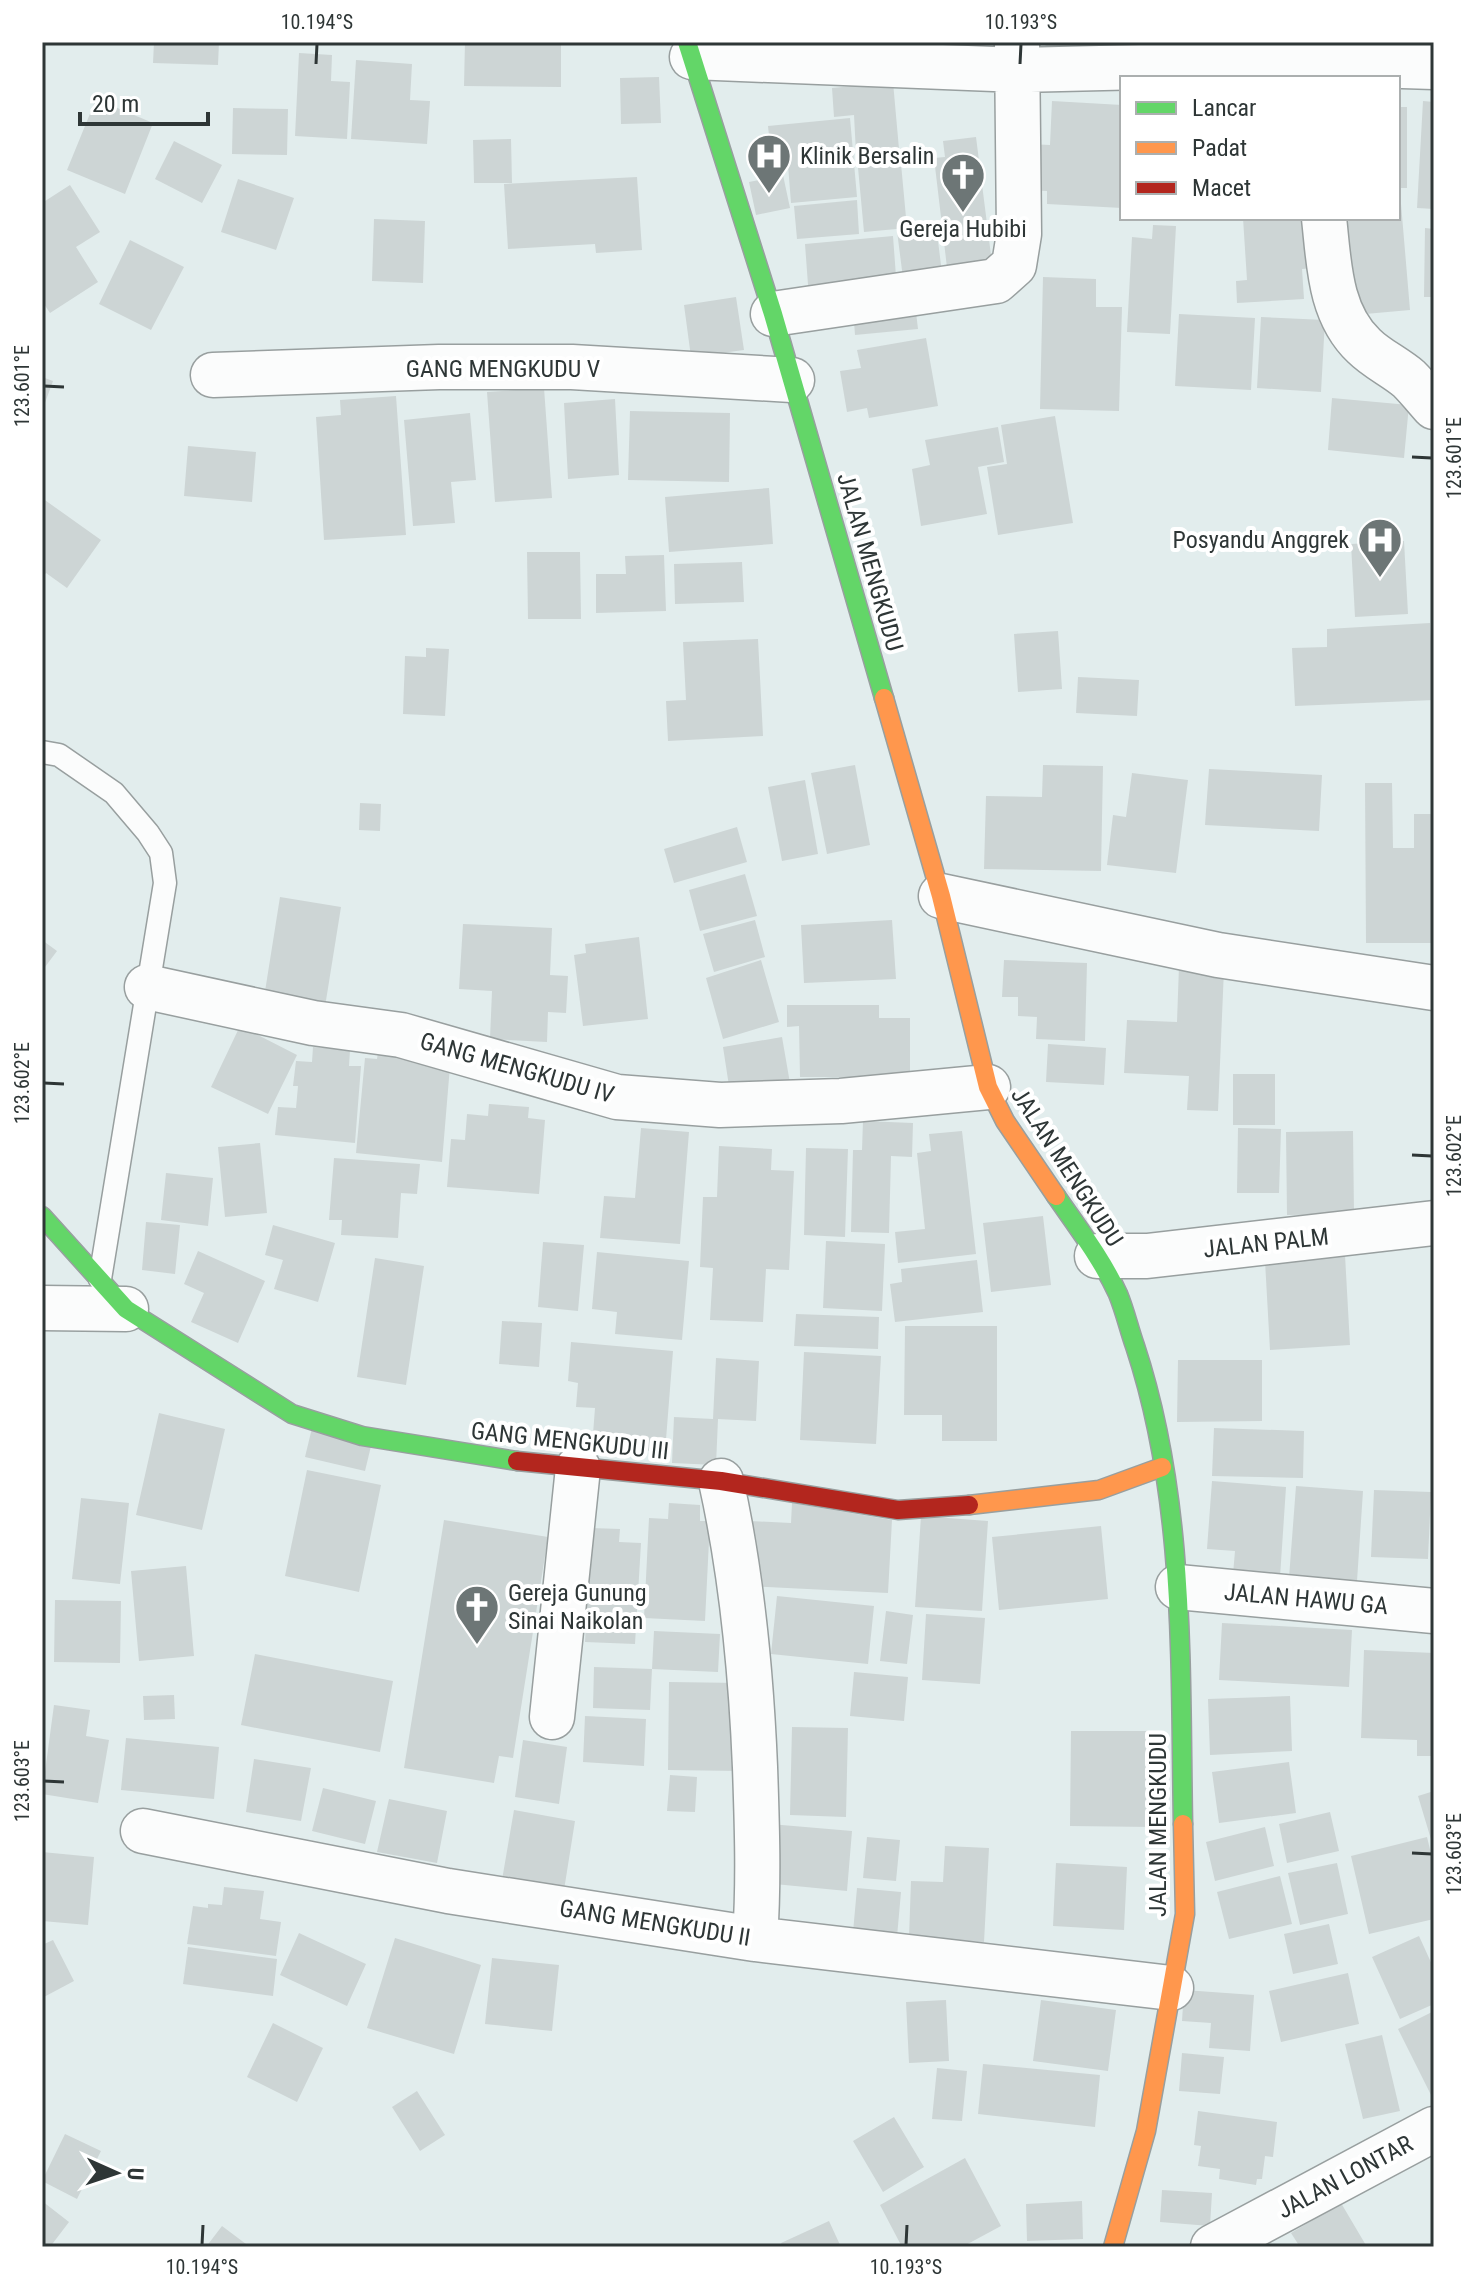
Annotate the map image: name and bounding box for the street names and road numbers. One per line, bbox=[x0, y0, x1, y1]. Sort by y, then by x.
street label: GANG MENGKUDU V bbox=[406, 355, 600, 383]
street label: JALAN MENGKUDU bbox=[831, 470, 909, 654]
street label: GANG MENGKUDU IV bbox=[417, 1027, 617, 1109]
street label: JALAN MENGKUDU bbox=[1005, 1082, 1129, 1252]
street label: JALAN PALM bbox=[1202, 1222, 1330, 1264]
street label: GANG MENGKUDU III bbox=[470, 1417, 670, 1465]
street label: JALAN HAWU GA bbox=[1223, 1578, 1389, 1620]
street label: JALAN MENGKUDU bbox=[1144, 1733, 1172, 1917]
street label: GANG MENGKUDU II bbox=[558, 1894, 752, 1952]
street label: JALAN LONTAR bbox=[1273, 2130, 1417, 2224]

